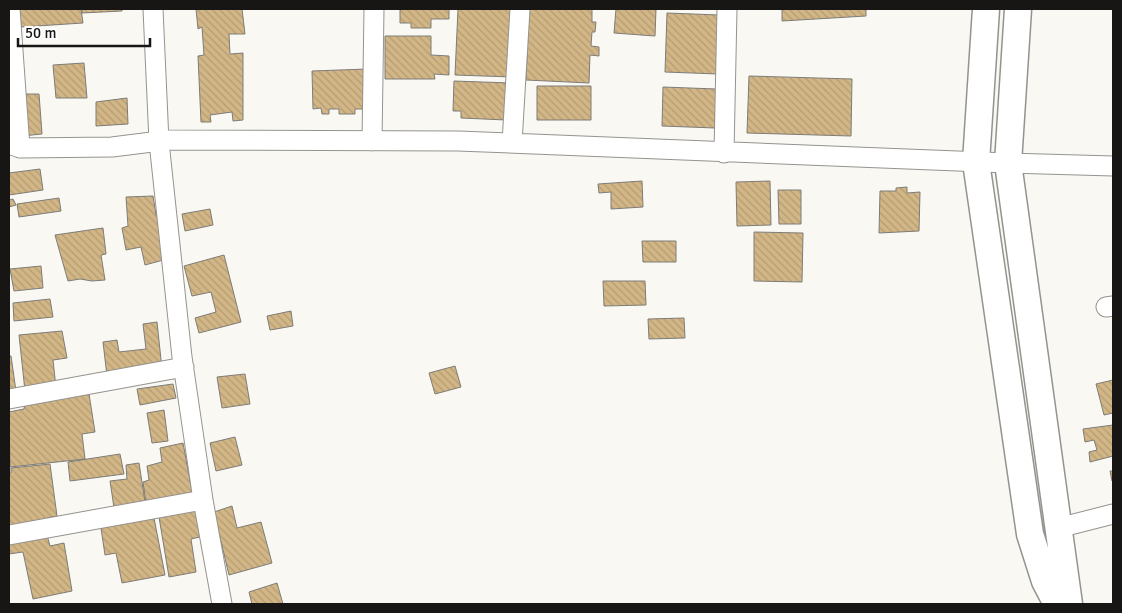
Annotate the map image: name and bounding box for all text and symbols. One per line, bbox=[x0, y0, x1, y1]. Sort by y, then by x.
scale bar bbox=[18, 15, 150, 47]
text: 50 m bbox=[25, 24, 56, 42]

